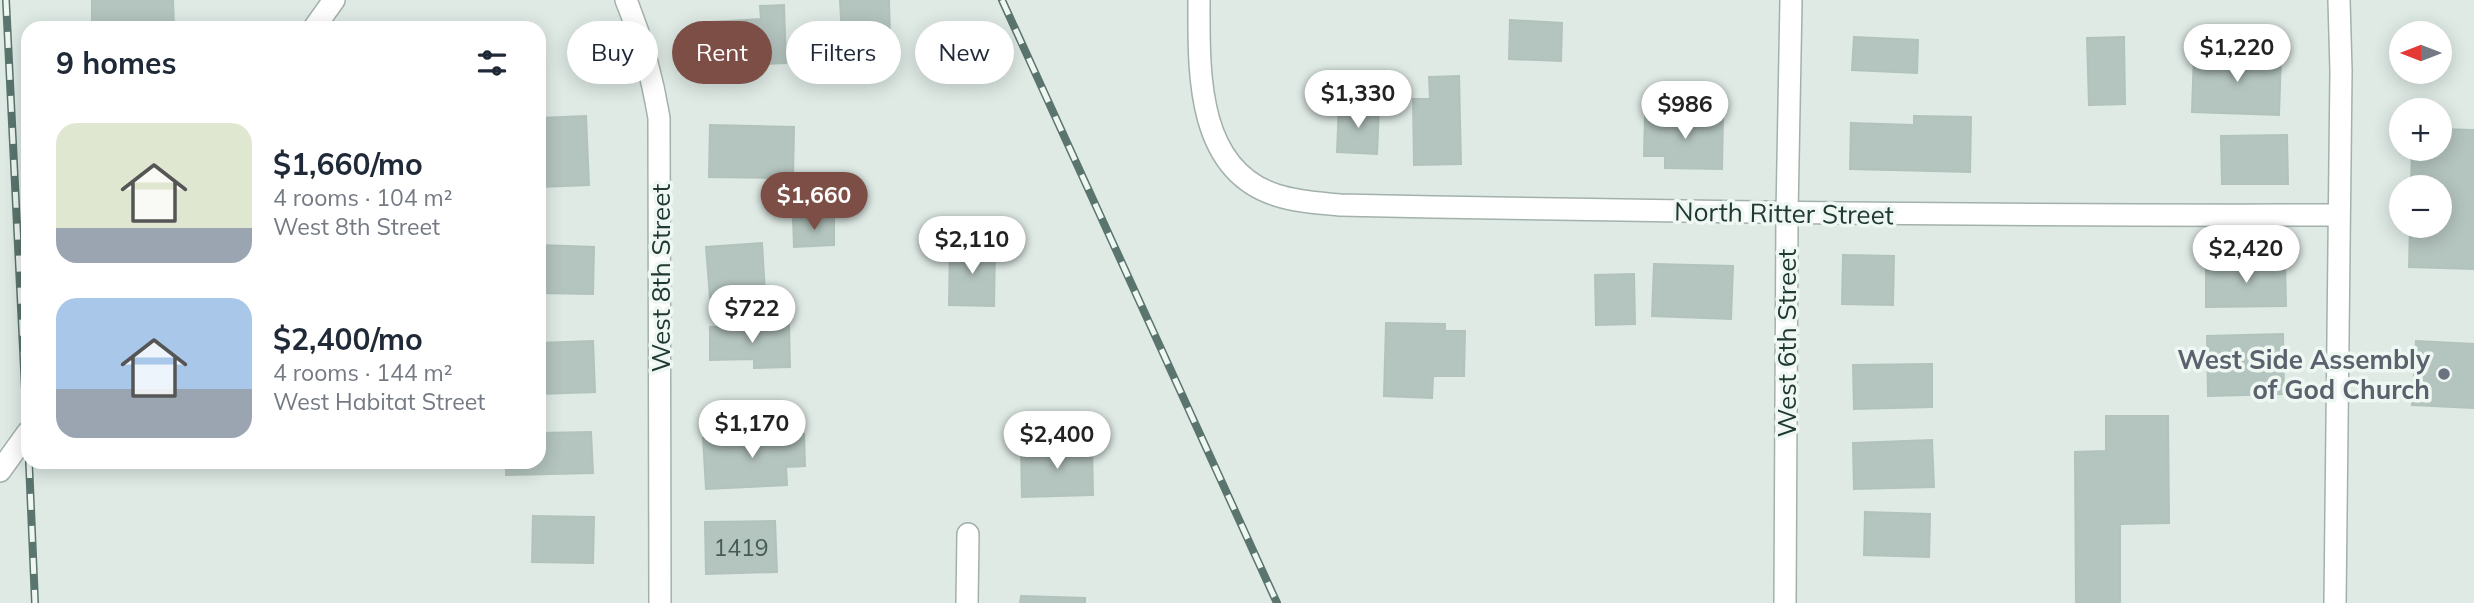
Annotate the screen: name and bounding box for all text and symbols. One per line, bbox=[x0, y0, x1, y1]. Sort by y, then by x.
chip: Buy bbox=[567, 21, 658, 84]
chip: Rent bbox=[672, 21, 772, 84]
chip: Filters bbox=[786, 21, 901, 84]
chip: New bbox=[915, 21, 1014, 84]
north arrow bbox=[2389, 21, 2452, 84]
map controls bbox=[2389, 21, 2452, 238]
pin: $1,220 bbox=[2180, 24, 2294, 84]
text: $1,220 bbox=[2200, 32, 2274, 61]
text: 9 homes bbox=[56, 44, 177, 82]
icon: filters bbox=[473, 44, 511, 82]
pin: $1,330 bbox=[1301, 71, 1415, 130]
text: $1,330 bbox=[1321, 78, 1395, 107]
pin: $986 bbox=[1644, 82, 1726, 141]
text: $986 bbox=[1657, 89, 1713, 118]
button: + bbox=[2389, 98, 2452, 161]
text: $1,660/mo bbox=[273, 145, 423, 183]
icon: home bbox=[112, 151, 196, 235]
pin: $1,660 bbox=[757, 173, 871, 232]
button: − bbox=[2389, 175, 2452, 238]
text: $1,660 bbox=[777, 180, 851, 209]
text: 4 rooms · 104 m² bbox=[273, 183, 453, 212]
street label: West 8th Street bbox=[644, 184, 677, 372]
street label: North Ritter Street bbox=[1674, 195, 1894, 231]
text: West 8th Street bbox=[273, 212, 440, 241]
pin: $2,110 bbox=[915, 216, 1029, 276]
text: $2,110 bbox=[935, 224, 1009, 253]
pin: $2,420 bbox=[2189, 226, 2303, 285]
text: $2,420 bbox=[2209, 233, 2283, 262]
street label: West 6th Street bbox=[1770, 249, 1803, 437]
pin: $722 bbox=[711, 286, 793, 345]
text: $722 bbox=[724, 293, 780, 322]
text: $2,400/mo bbox=[273, 320, 423, 358]
icon: home bbox=[112, 326, 196, 410]
place label: West Side Assembly of God Church bbox=[2177, 343, 2431, 406]
text: 4 rooms · 144 m² bbox=[273, 358, 453, 387]
marker: West Side Assembly of God Church bbox=[2436, 366, 2452, 382]
text: West Habitat Street bbox=[273, 387, 485, 416]
pin: $1,170 bbox=[695, 400, 809, 460]
text: $1,170 bbox=[715, 408, 789, 437]
pin: $2,400 bbox=[1000, 412, 1114, 471]
text: $2,400 bbox=[1020, 419, 1094, 448]
house number: 1419 bbox=[713, 533, 769, 562]

